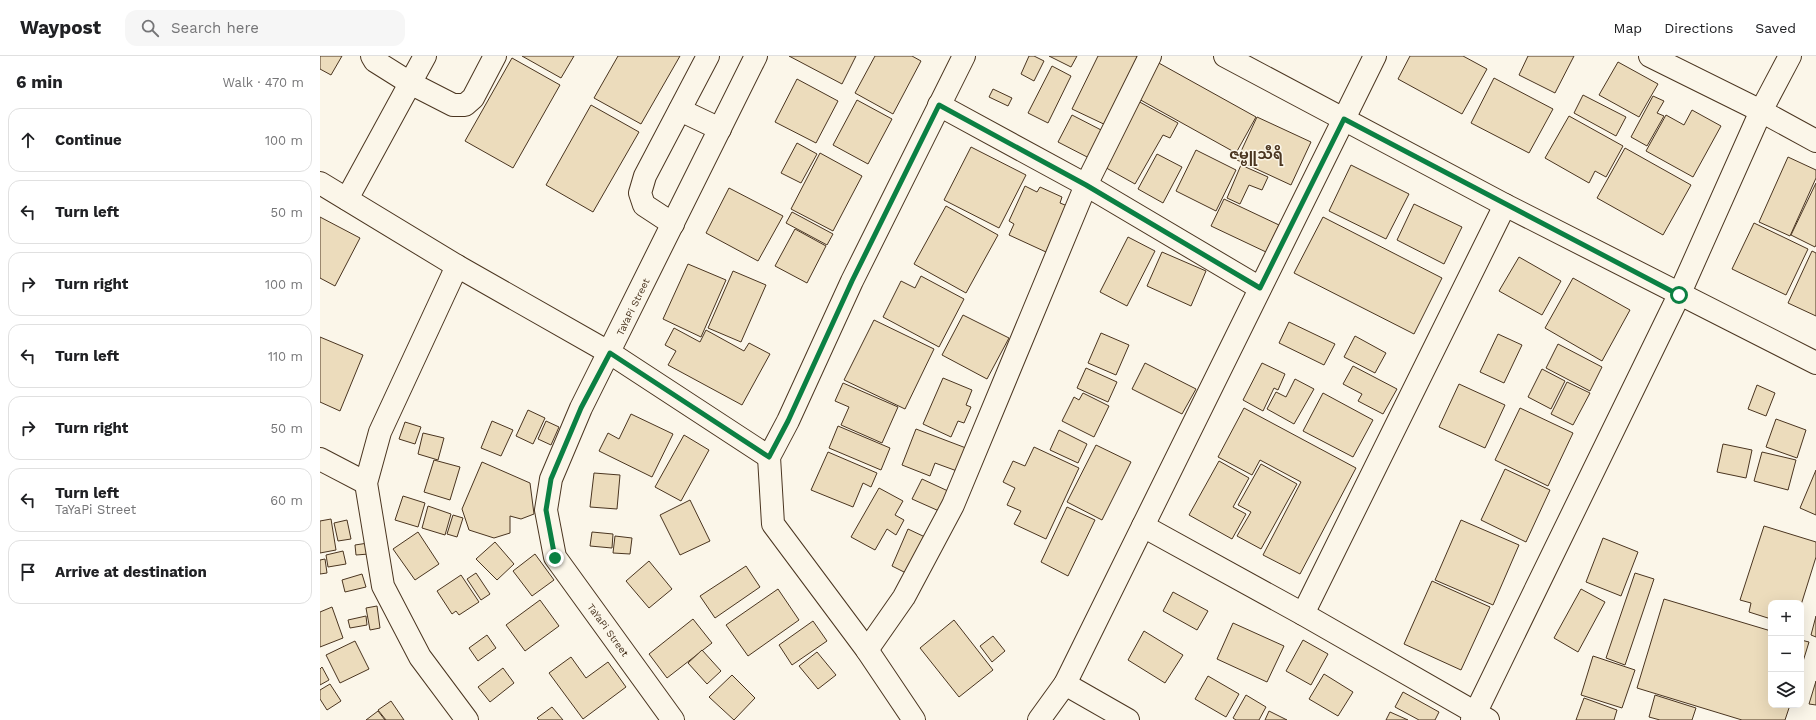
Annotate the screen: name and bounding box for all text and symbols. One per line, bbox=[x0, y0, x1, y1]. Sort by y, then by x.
search box bbox=[125, 10, 405, 46]
text: Waypost bbox=[20, 16, 101, 39]
icon: search bbox=[139, 17, 161, 39]
text: Search here bbox=[171, 19, 259, 37]
text: Map bbox=[1614, 20, 1642, 36]
text: Directions bbox=[1664, 20, 1733, 36]
text: Saved bbox=[1755, 20, 1796, 36]
text: 6 min bbox=[16, 72, 63, 92]
text: Walk · 470 m bbox=[223, 75, 304, 90]
icon: ahead bbox=[17, 129, 39, 151]
text: Continue bbox=[55, 131, 122, 149]
text: 100 m bbox=[265, 133, 303, 148]
district label: ဇမ္ဗူသီရိ bbox=[1229, 144, 1284, 166]
icon: left bbox=[17, 201, 39, 223]
text: Turn left bbox=[55, 203, 119, 221]
text: 50 m bbox=[271, 205, 303, 220]
icon: right bbox=[17, 273, 39, 295]
text: Turn right bbox=[55, 275, 128, 293]
street label: TaYaPi Street bbox=[614, 276, 652, 337]
text: 100 m bbox=[265, 277, 303, 292]
route start bbox=[1670, 286, 1688, 304]
icon: left bbox=[17, 345, 39, 367]
text: Turn left bbox=[55, 347, 119, 365]
text: 110 m bbox=[268, 349, 303, 364]
icon: right bbox=[17, 417, 39, 439]
text: Turn right bbox=[55, 419, 128, 437]
text: 50 m bbox=[271, 421, 303, 436]
text: Turn left bbox=[55, 484, 119, 502]
icon: left bbox=[17, 489, 39, 511]
text: 60 m bbox=[270, 493, 303, 508]
text: TaYaPi Street bbox=[55, 502, 136, 517]
route end bbox=[546, 549, 564, 567]
icon: arrive bbox=[17, 561, 39, 583]
text: Arrive at destination bbox=[55, 563, 207, 581]
map controls bbox=[1768, 600, 1804, 708]
button: + bbox=[1768, 600, 1804, 636]
street label: TaYaPi Street bbox=[585, 602, 631, 659]
button: − bbox=[1768, 636, 1804, 672]
button: layers bbox=[1768, 672, 1804, 708]

